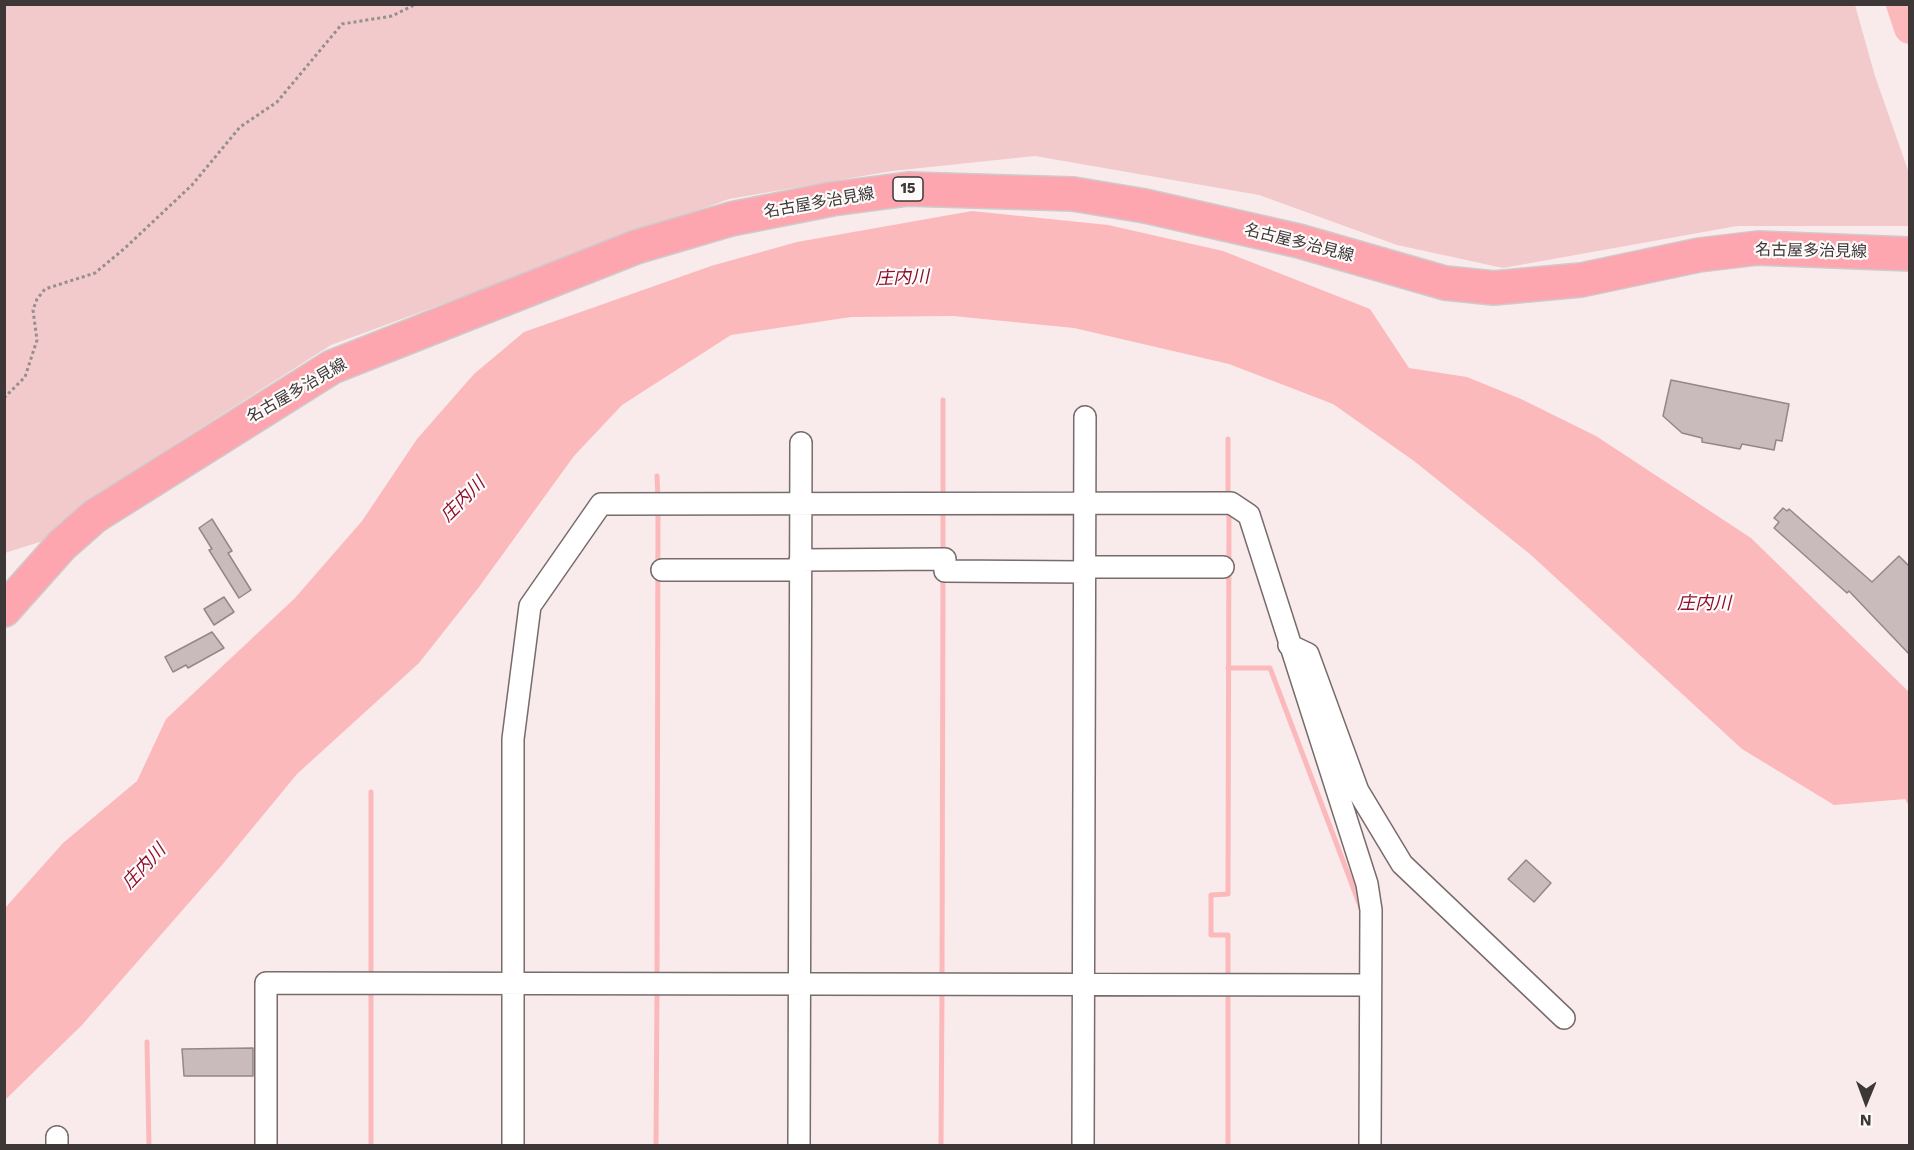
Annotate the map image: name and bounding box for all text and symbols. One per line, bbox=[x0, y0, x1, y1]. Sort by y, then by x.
road number: 15 bbox=[893, 177, 923, 201]
street label: 名古屋多治見線 bbox=[762, 184, 876, 222]
street label: 名古屋多治見線 bbox=[1242, 220, 1356, 266]
street label: 名古屋多治見線 bbox=[1755, 240, 1867, 262]
water label: 庄内川 bbox=[875, 266, 929, 290]
street label: 名古屋多治見線 bbox=[244, 355, 350, 427]
water label: 庄内川 bbox=[436, 473, 490, 527]
water label: 庄内川 bbox=[1677, 593, 1731, 615]
water label: 庄内川 bbox=[118, 840, 170, 894]
north arrow bbox=[1836, 1072, 1896, 1132]
text: N bbox=[1860, 1111, 1872, 1130]

